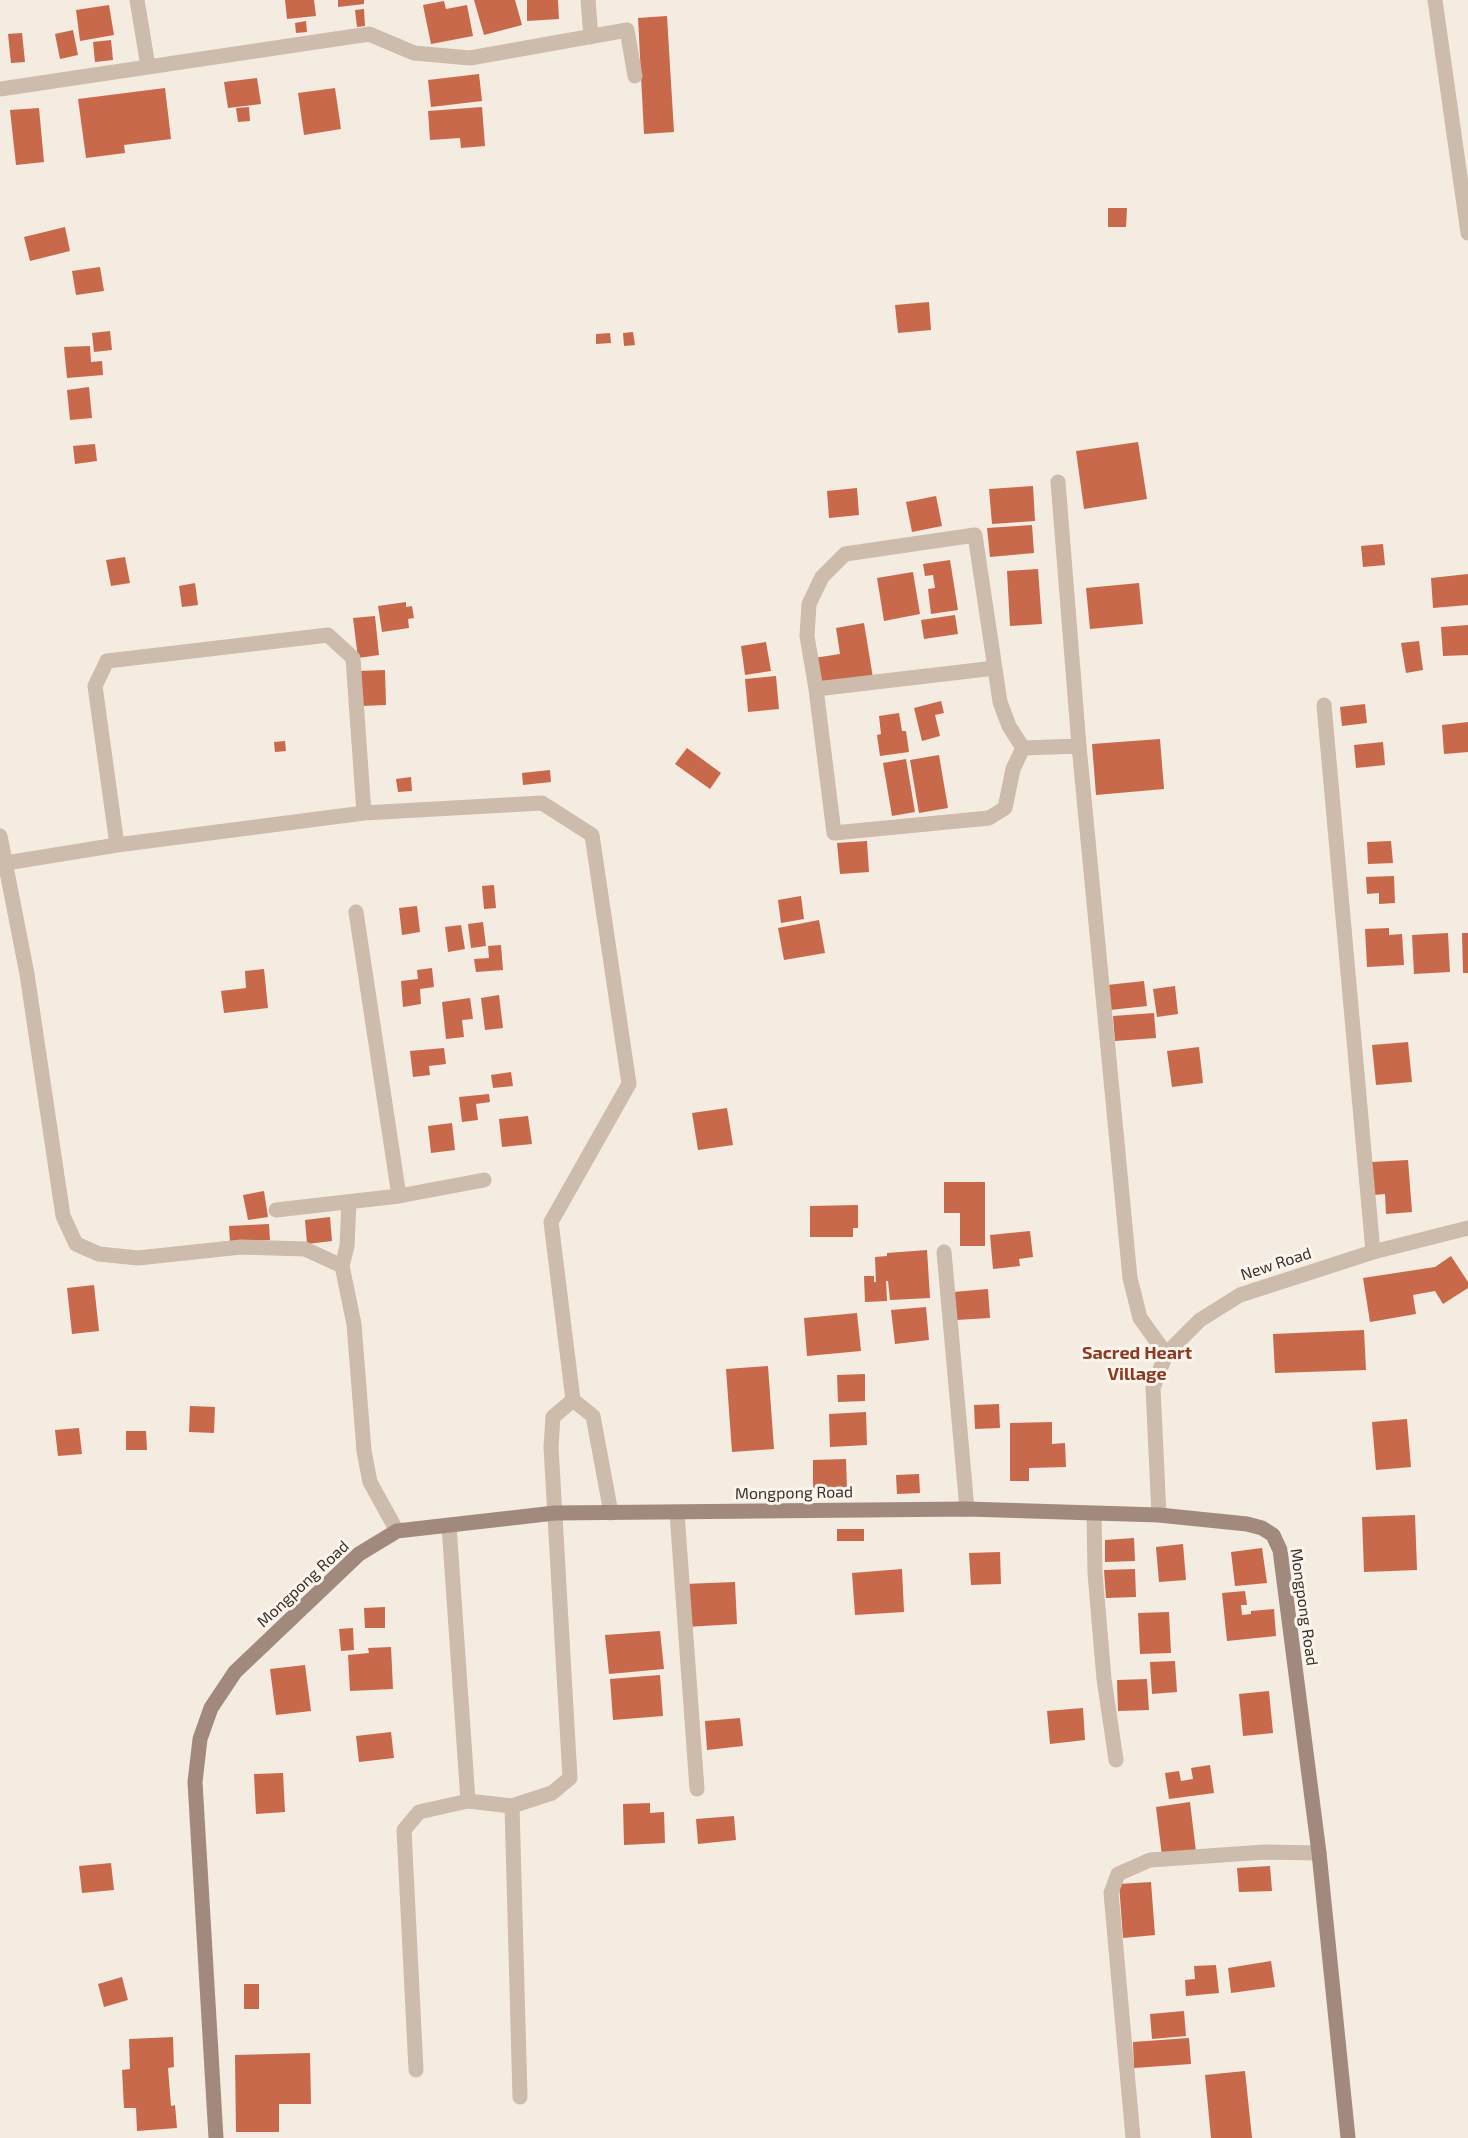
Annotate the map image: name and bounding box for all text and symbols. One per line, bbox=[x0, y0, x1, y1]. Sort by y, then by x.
street label: New Road bbox=[1238, 1244, 1314, 1284]
district label: Sacred Heart Village bbox=[1082, 1342, 1192, 1384]
street label: Mongpong Road bbox=[735, 1482, 853, 1504]
street label: Mongpong Road bbox=[253, 1537, 353, 1631]
street label: Mongpong Road bbox=[1286, 1547, 1322, 1667]

